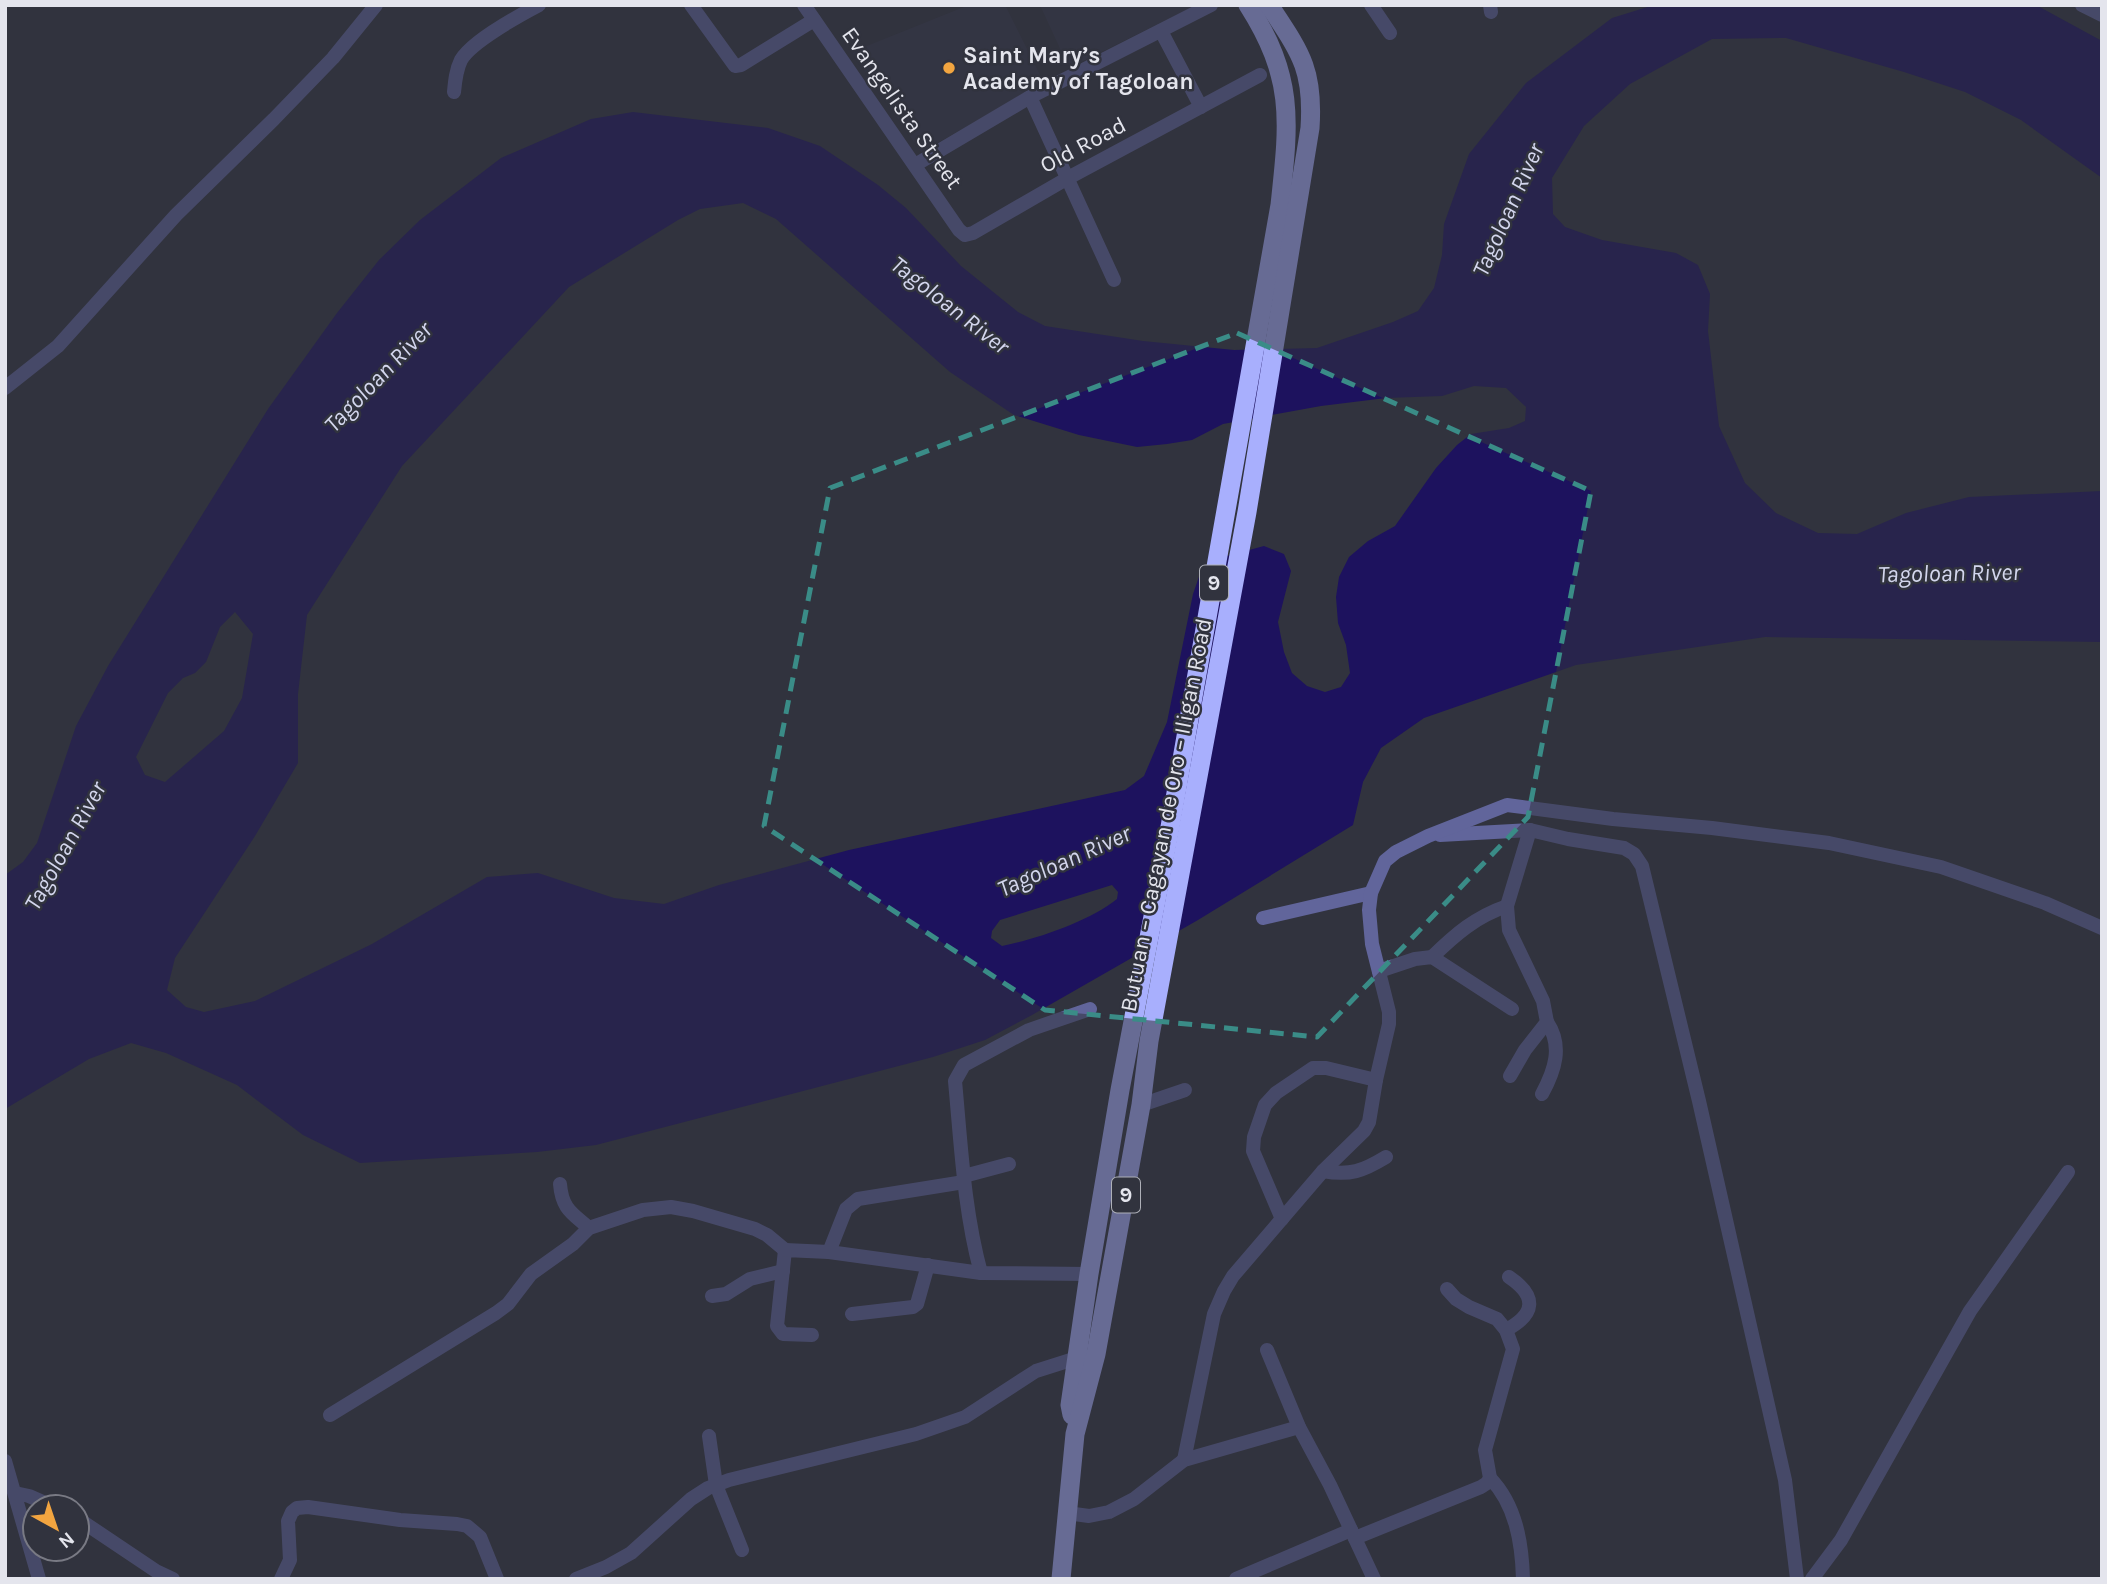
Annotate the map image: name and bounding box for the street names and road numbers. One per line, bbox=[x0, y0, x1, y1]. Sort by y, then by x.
street label: Evangelista Street bbox=[836, 22, 968, 194]
street label: Old Road bbox=[1035, 111, 1131, 179]
road number: 9 bbox=[1200, 566, 1228, 600]
street label: Butuan – Cagayan de Oro – Iligan Road bbox=[1115, 616, 1217, 1014]
road number: 9 bbox=[1112, 1178, 1140, 1212]

